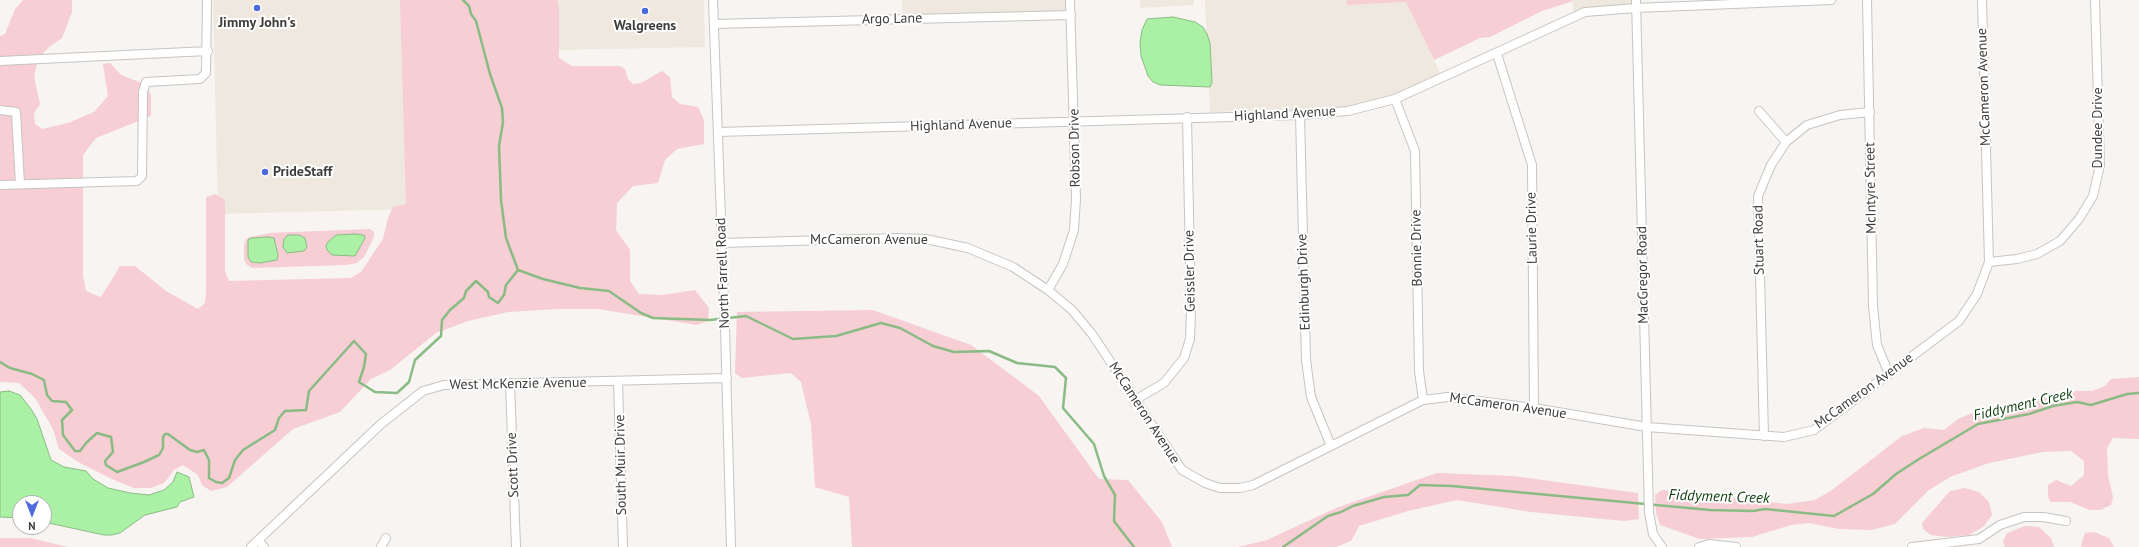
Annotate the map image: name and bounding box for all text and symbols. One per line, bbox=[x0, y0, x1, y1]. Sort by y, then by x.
marker: Jimmy John's bbox=[252, 3, 262, 13]
marker: Walgreens bbox=[640, 6, 650, 16]
street label: Argo Lane bbox=[862, 10, 922, 28]
place label: Jimmy John's bbox=[218, 15, 296, 31]
place label: Walgreens bbox=[614, 18, 676, 34]
street label: McCameron Avenue bbox=[1974, 28, 1994, 146]
street label: Dundee Drive bbox=[2090, 87, 2106, 169]
street label: Highland Avenue bbox=[1234, 103, 1336, 125]
street label: Robson Drive bbox=[1066, 108, 1084, 188]
street label: Highland Avenue bbox=[910, 115, 1012, 135]
street label: McIntyre Street bbox=[1862, 142, 1880, 234]
place label: PrideStaff bbox=[273, 164, 332, 180]
marker: PrideStaff bbox=[260, 167, 270, 177]
street label: Laurie Drive bbox=[1523, 192, 1541, 264]
street label: Stuart Road bbox=[1750, 205, 1768, 275]
street label: Bonnie Drive bbox=[1408, 209, 1426, 287]
street label: North Farrell Road bbox=[713, 217, 733, 329]
street label: MacGregor Road bbox=[1634, 226, 1652, 324]
street label: Geissler Drive bbox=[1181, 230, 1199, 312]
street label: McCameron Avenue bbox=[810, 232, 928, 248]
street label: Edinburgh Drive bbox=[1294, 233, 1314, 331]
street label: McCameron Avenue bbox=[1811, 350, 1917, 432]
street label: McCameron Avenue bbox=[1105, 359, 1183, 467]
street label: West McKenzie Avenue bbox=[449, 374, 587, 394]
water label: Fiddyment Creek bbox=[1972, 385, 2074, 425]
street label: McCameron Avenue bbox=[1448, 389, 1568, 423]
street label: South Muir Drive bbox=[612, 414, 630, 516]
street label: Scott Drive bbox=[503, 432, 523, 498]
water label: Fiddyment Creek bbox=[1668, 486, 1770, 508]
north arrow bbox=[12, 495, 52, 535]
text: N bbox=[28, 519, 36, 533]

